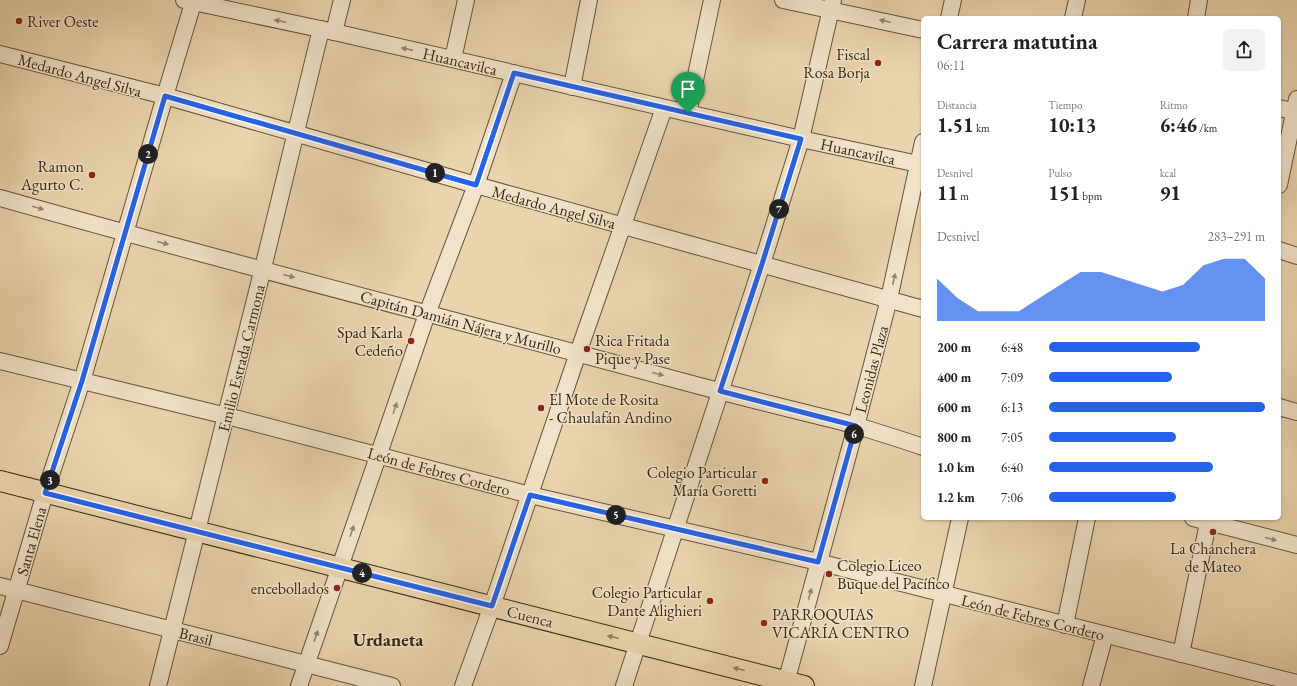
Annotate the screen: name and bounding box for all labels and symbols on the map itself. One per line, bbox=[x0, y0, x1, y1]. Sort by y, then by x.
place label: River Oeste bbox=[27, 11, 99, 32]
marker: River Oeste bbox=[14, 16, 24, 26]
one-way arrow bbox=[274, 17, 286, 23]
one-way arrow bbox=[879, 18, 891, 24]
street label: Huancavilca bbox=[421, 43, 500, 80]
place label: Fiscal Rosa Borja bbox=[803, 44, 871, 83]
one-way arrow bbox=[401, 45, 413, 51]
street label: Medardo Angel Silva bbox=[16, 49, 145, 102]
marker: Fiscal Rosa Borja bbox=[873, 58, 883, 68]
pin bbox=[671, 72, 705, 113]
street label: Huancavilca bbox=[819, 133, 898, 170]
pin: 2 bbox=[138, 144, 158, 164]
place label: Ramon Agurto C. bbox=[20, 156, 85, 195]
pin: 1 bbox=[425, 163, 445, 183]
marker: Ramon Agurto C. bbox=[87, 170, 97, 180]
street label: Medardo Angel Silva bbox=[490, 181, 619, 234]
pin: 7 bbox=[769, 199, 789, 219]
one-way arrow bbox=[32, 205, 44, 211]
one-way arrow bbox=[157, 240, 169, 246]
one-way arrow bbox=[283, 273, 295, 279]
one-way arrow bbox=[891, 273, 897, 286]
street label: Emilio Estrada Carmona bbox=[213, 282, 270, 434]
street label: Capitán Damián Nájera y Murillo bbox=[358, 285, 564, 359]
place label: Spad Karla Cedeño bbox=[337, 322, 404, 361]
street label: Leonidas Plaza bbox=[850, 322, 893, 415]
place label: Rica Fritada Pique y Pase bbox=[595, 330, 670, 369]
marker: Spad Karla Cedeño bbox=[406, 336, 416, 346]
marker: Rica Fritada Pique y Pase bbox=[582, 344, 592, 354]
one-way arrow bbox=[651, 372, 664, 378]
place label: El Mote de Rosita - Chaulafán Andino bbox=[549, 389, 672, 428]
one-way arrow bbox=[392, 401, 398, 413]
marker: El Mote de Rosita - Chaulafán Andino bbox=[536, 403, 546, 413]
pin: 6 bbox=[844, 424, 864, 444]
street label: León de Febres Cordero bbox=[365, 442, 513, 501]
place label: Colegio Particular María Goretti bbox=[647, 462, 758, 501]
pin: 3 bbox=[40, 470, 60, 490]
marker: Colegio Particular María Goretti bbox=[760, 476, 770, 486]
street label: Santa Elena bbox=[12, 504, 52, 578]
pin: 5 bbox=[606, 505, 626, 525]
one-way arrow bbox=[350, 524, 356, 536]
marker: La Chanchera de Mateo bbox=[1208, 527, 1218, 537]
one-way arrow bbox=[1265, 536, 1277, 542]
place label: La Chanchera de Mateo bbox=[1170, 538, 1257, 577]
place label: Colegio Liceo Buque del Pacífico bbox=[837, 555, 950, 594]
pin: 4 bbox=[352, 563, 372, 583]
marker: Colegio Liceo Buque del Pacífico bbox=[824, 569, 834, 579]
place label: encebollados bbox=[251, 578, 329, 599]
place label: Colegio Particular Dante Alighieri bbox=[592, 582, 703, 621]
marker: encebollados bbox=[332, 583, 342, 593]
one-way arrow bbox=[807, 588, 813, 601]
street label: León de Febres Cordero bbox=[959, 590, 1107, 645]
marker: Colegio Particular Dante Alighieri bbox=[705, 596, 715, 606]
street label: Cuenca bbox=[504, 601, 556, 633]
place label: PARROQUIAS VICARÍA CENTRO bbox=[772, 604, 909, 643]
marker: PARROQUIAS VICARÍA CENTRO bbox=[759, 618, 769, 628]
street label: Brasil bbox=[177, 622, 215, 651]
district label: Urdaneta bbox=[353, 628, 423, 651]
one-way arrow bbox=[313, 629, 319, 641]
one-way arrow bbox=[607, 634, 620, 640]
one-way arrow bbox=[733, 666, 746, 672]

